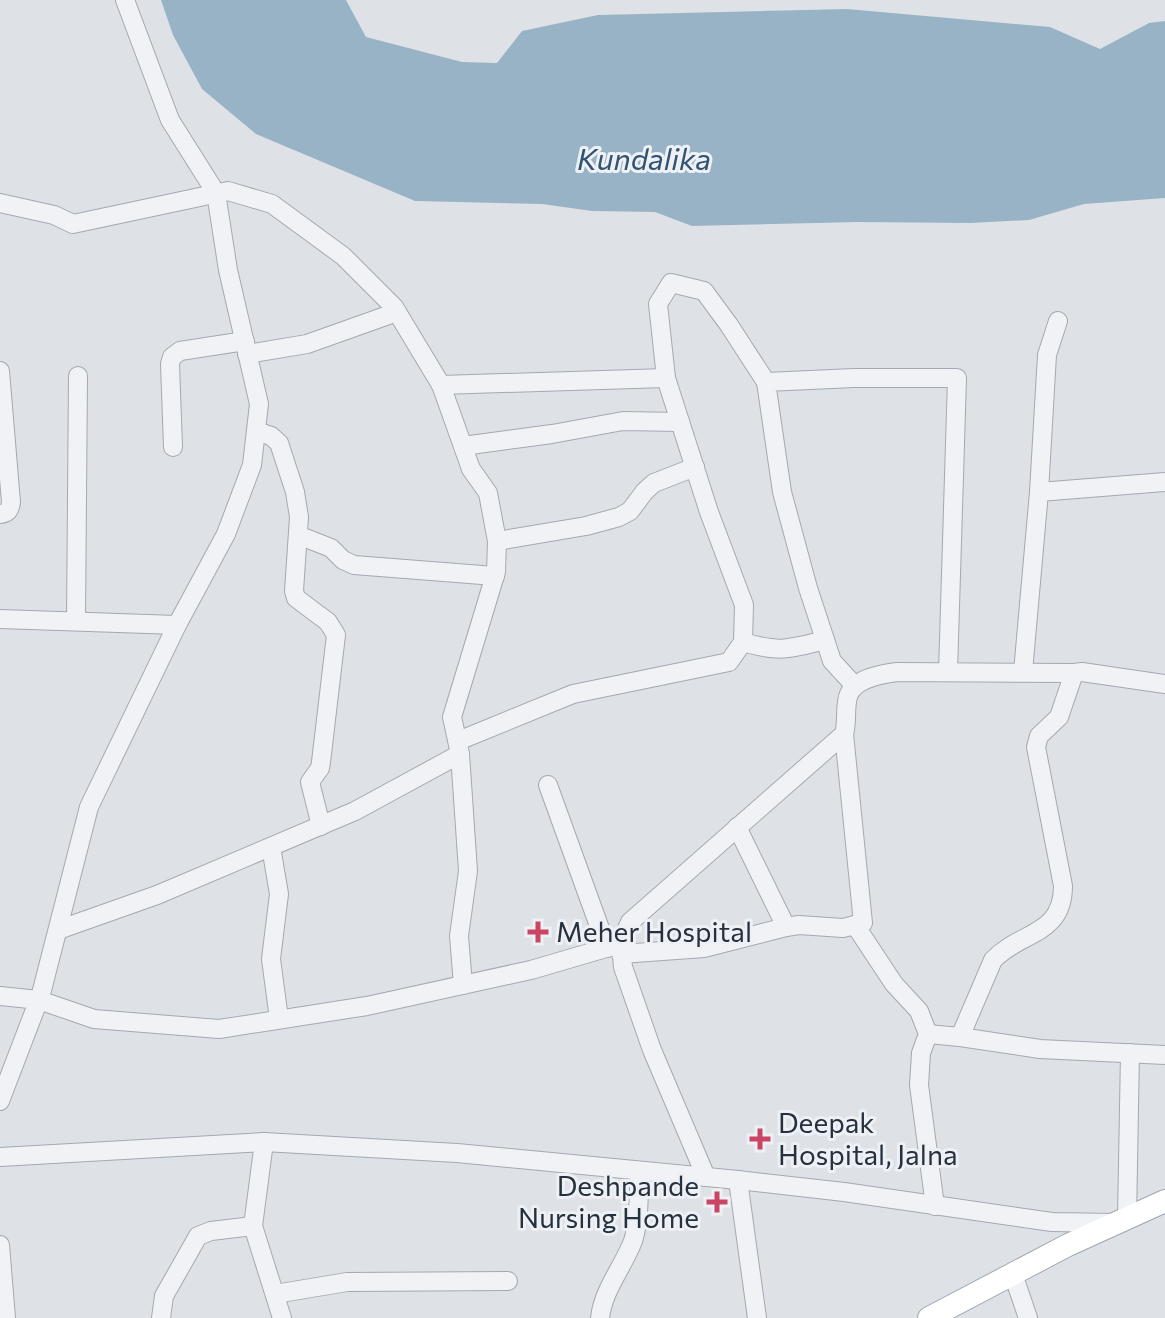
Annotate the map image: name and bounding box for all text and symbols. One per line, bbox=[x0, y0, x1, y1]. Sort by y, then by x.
water label: Kundalika bbox=[577, 139, 711, 176]
place label: Meher Hospital bbox=[556, 914, 752, 948]
marker: Meher Hospital bbox=[527, 921, 549, 943]
place label: Deepak Hospital, Jalna bbox=[778, 1105, 958, 1171]
marker: Deepak Hospital, Jalna bbox=[749, 1128, 771, 1150]
place label: Deshpande Nursing Home bbox=[518, 1168, 699, 1234]
marker: Deshpande Nursing Home bbox=[706, 1191, 728, 1213]

